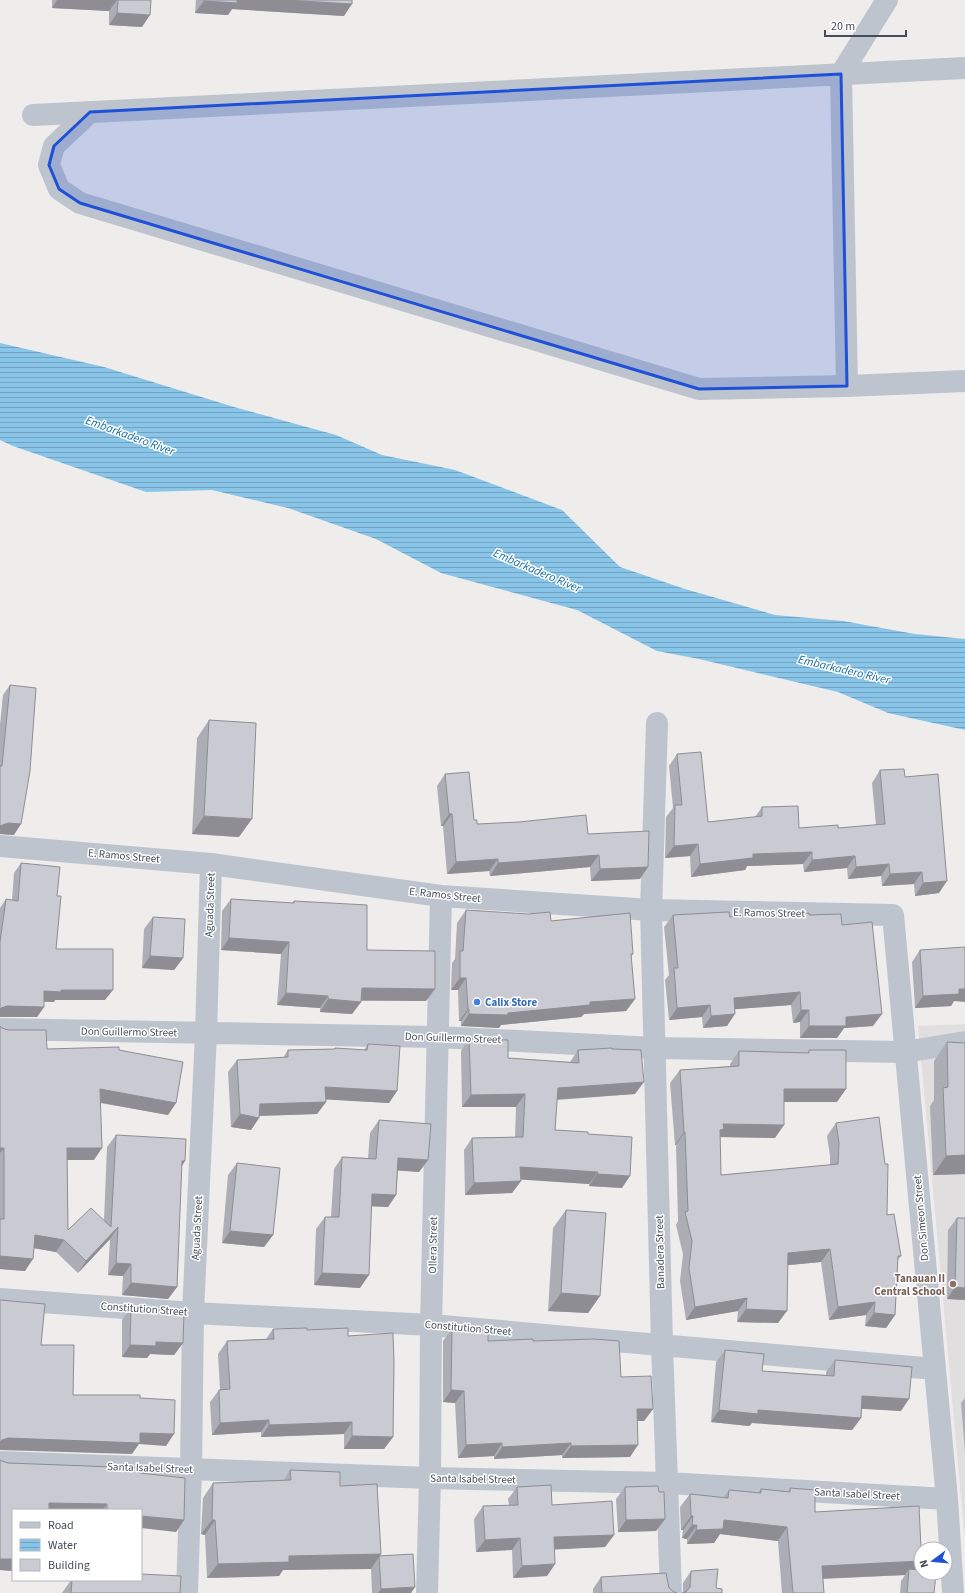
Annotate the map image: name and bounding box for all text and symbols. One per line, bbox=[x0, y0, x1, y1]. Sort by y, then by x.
scale bar bbox=[825, 12, 906, 38]
text: 20 m bbox=[831, 18, 855, 35]
water label: Embarkadero River bbox=[83, 412, 178, 460]
water label: Embarkadero River bbox=[490, 545, 584, 598]
water label: Embarkadero River bbox=[796, 651, 893, 689]
street label: E. Ramos Street bbox=[88, 845, 161, 867]
street label: Aguada Street bbox=[201, 872, 219, 937]
street label: E. Ramos Street bbox=[408, 884, 482, 906]
street label: E. Ramos Street bbox=[733, 905, 805, 921]
place label: Calix Store bbox=[485, 995, 537, 1010]
marker: Calix Store bbox=[472, 997, 482, 1007]
street label: Don Guillermo Street bbox=[81, 1024, 177, 1040]
street label: Don Guillermo Street bbox=[405, 1029, 502, 1047]
street label: Don Simeon Street bbox=[910, 1174, 932, 1261]
street label: Aguada Street bbox=[188, 1195, 206, 1261]
street label: Banadera Street bbox=[652, 1215, 668, 1289]
street label: Ollera Street bbox=[425, 1216, 441, 1274]
place label: Tanauan II Central School bbox=[874, 1271, 946, 1299]
marker: Tanauan II Central School bbox=[948, 1279, 958, 1289]
street label: Constitution Street bbox=[100, 1298, 188, 1320]
street label: Constitution Street bbox=[424, 1317, 512, 1339]
street label: Santa Isabel Street bbox=[107, 1459, 193, 1477]
street label: Santa Isabel Street bbox=[430, 1471, 516, 1487]
street label: Santa Isabel Street bbox=[814, 1484, 901, 1504]
legend bbox=[12, 1509, 142, 1581]
text: Road bbox=[48, 1517, 74, 1534]
text: Water bbox=[48, 1537, 78, 1554]
north arrow bbox=[913, 1541, 953, 1581]
text: Building bbox=[48, 1557, 90, 1574]
text: N bbox=[916, 1558, 932, 1569]

